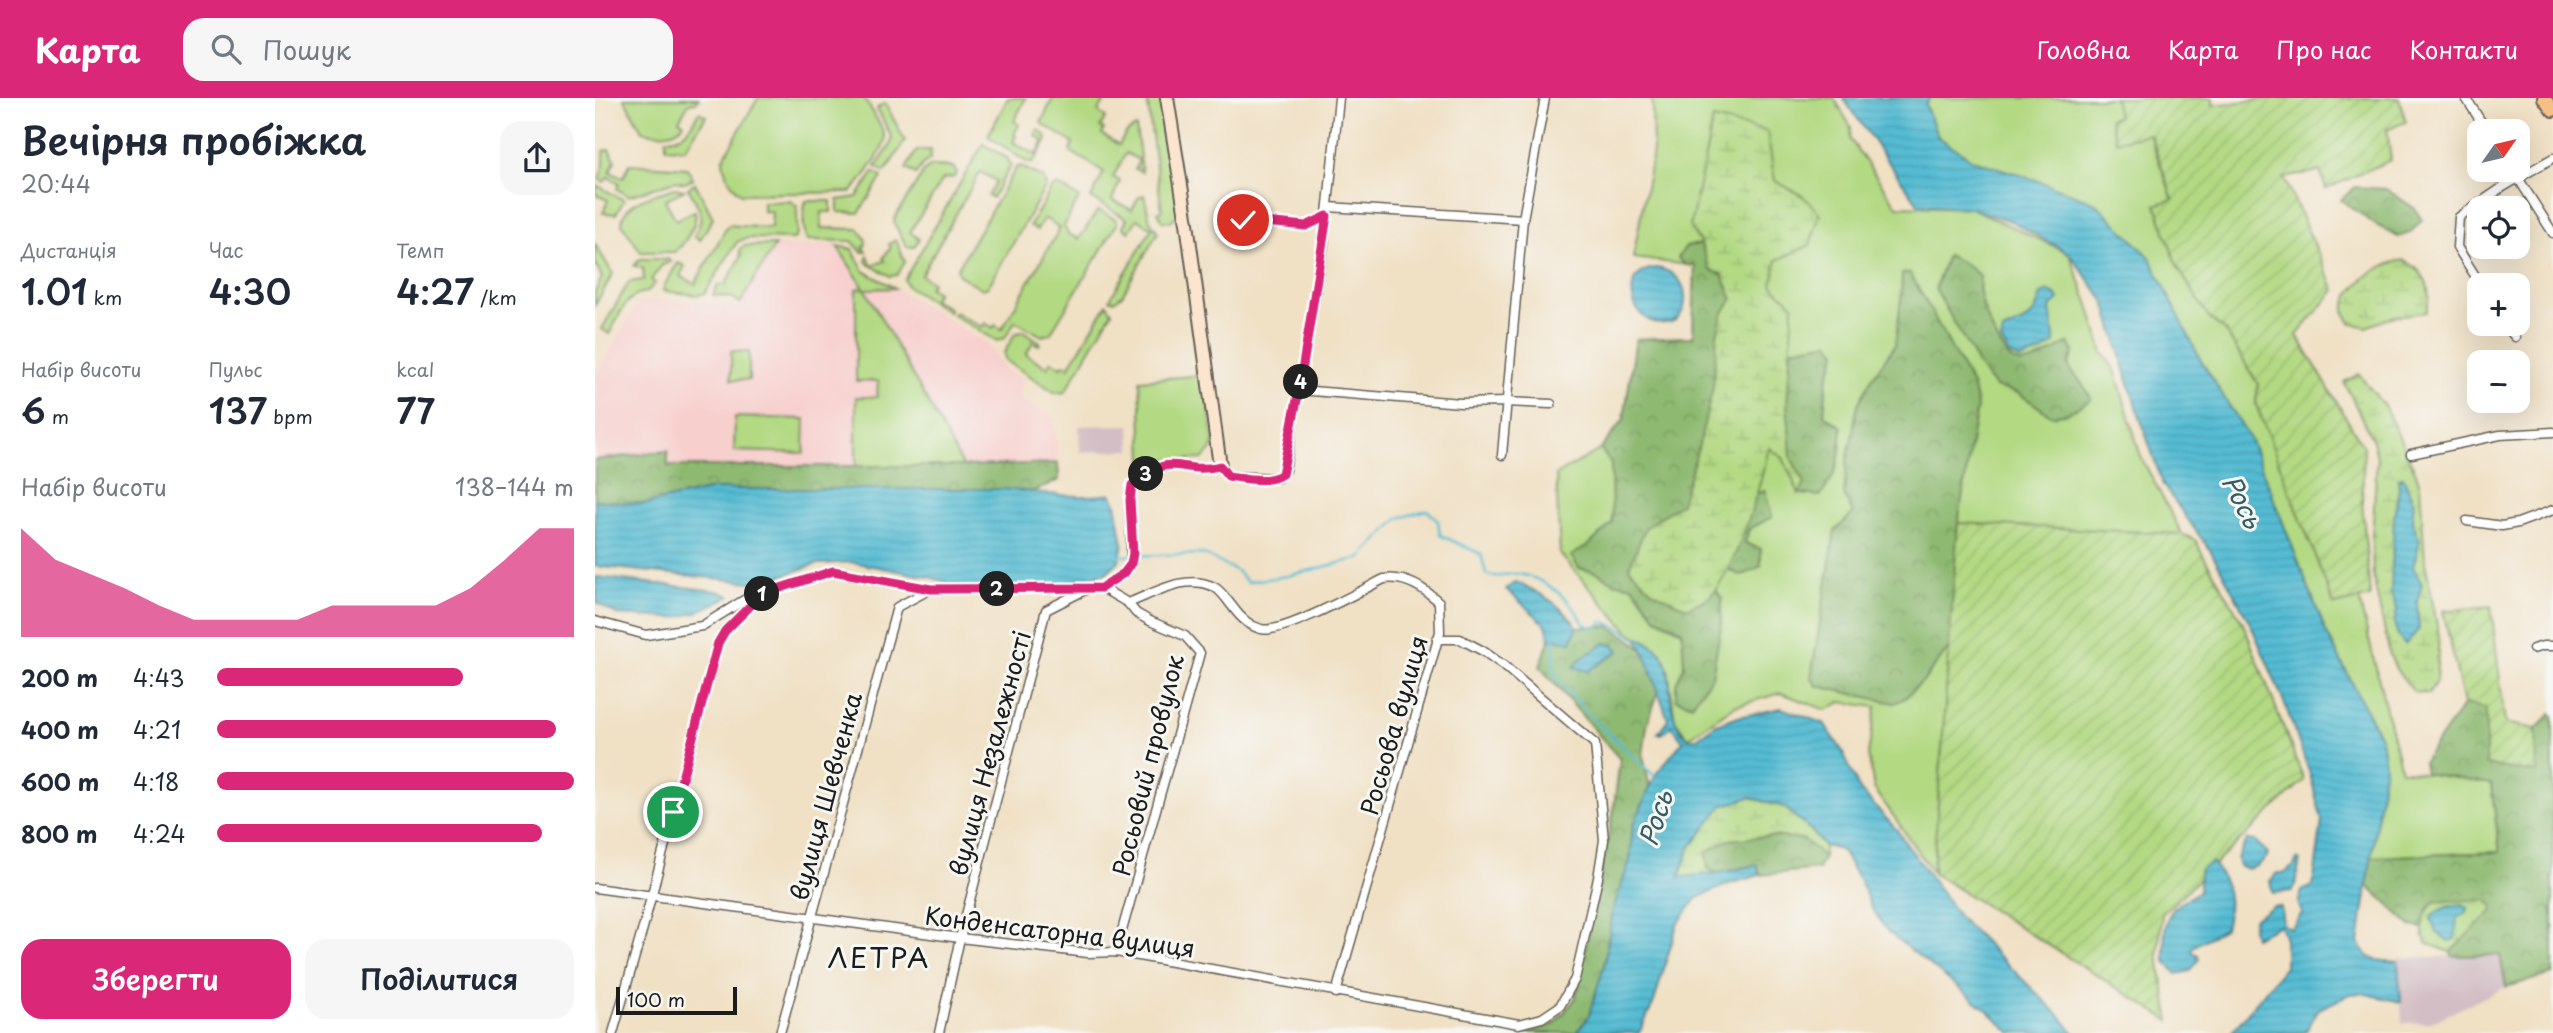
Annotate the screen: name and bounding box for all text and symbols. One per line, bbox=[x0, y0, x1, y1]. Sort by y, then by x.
search box bbox=[183, 18, 673, 81]
text: Карта bbox=[35, 24, 141, 74]
icon: search bbox=[207, 30, 245, 68]
text: Пошук bbox=[263, 30, 351, 69]
text: Головна bbox=[2037, 31, 2130, 67]
text: Карта bbox=[2168, 31, 2238, 67]
text: Про нас bbox=[2276, 31, 2371, 67]
text: Контакти bbox=[2409, 31, 2518, 67]
text: Вечірня пробіжка bbox=[21, 111, 366, 168]
north arrow bbox=[2467, 119, 2531, 182]
map controls bbox=[2467, 119, 2530, 413]
button: share bbox=[500, 121, 574, 195]
text: 20:44 bbox=[21, 166, 91, 201]
pin bbox=[1213, 190, 1273, 250]
button: locate bbox=[2467, 196, 2530, 259]
icon: check bbox=[1224, 201, 1262, 239]
text: Дистанція bbox=[21, 236, 117, 264]
text: Час bbox=[209, 236, 244, 264]
text: Темп bbox=[396, 236, 444, 264]
text: 1.01 bbox=[21, 264, 87, 317]
text: 4:30 bbox=[209, 264, 291, 317]
text: 4:27 bbox=[396, 264, 474, 317]
button: + bbox=[2467, 273, 2530, 336]
text: km bbox=[87, 283, 122, 311]
text: /km bbox=[474, 283, 517, 311]
button: − bbox=[2467, 350, 2530, 413]
text: Набір висоти bbox=[21, 355, 141, 383]
text: Пульс bbox=[209, 355, 262, 383]
text: kcal bbox=[396, 355, 434, 383]
pin: 4 bbox=[1283, 364, 1319, 400]
text: 4 bbox=[1294, 367, 1307, 395]
text: 6 bbox=[21, 383, 46, 436]
text: 137 bbox=[209, 383, 267, 436]
text: 77 bbox=[396, 383, 435, 436]
text: m bbox=[46, 402, 69, 430]
text: bpm bbox=[267, 402, 313, 430]
pin: 3 bbox=[1129, 456, 1163, 492]
text: 3 bbox=[1139, 459, 1152, 487]
water label: Рось bbox=[2213, 467, 2274, 536]
text: Набір висоти bbox=[21, 469, 167, 504]
text: 138–144 m bbox=[455, 469, 574, 504]
pin: 2 bbox=[979, 572, 1015, 606]
text: 2 bbox=[990, 574, 1003, 602]
pin: 1 bbox=[745, 576, 779, 612]
text: 1 bbox=[757, 579, 766, 607]
street label: вулиця Незалежності bbox=[939, 627, 1039, 879]
street label: Росьова вулиця bbox=[1350, 631, 1436, 819]
street label: Росьовий провулок bbox=[1102, 650, 1192, 879]
text: 200 m bbox=[21, 660, 98, 695]
text: 4:43 bbox=[133, 660, 185, 695]
street label: вулиця Шевченка bbox=[780, 688, 870, 904]
text: 400 m bbox=[21, 712, 99, 747]
text: 4:21 bbox=[133, 712, 181, 747]
text: 600 m bbox=[21, 764, 99, 799]
text: 4:18 bbox=[133, 764, 179, 799]
pin bbox=[643, 782, 703, 842]
water label: Рось bbox=[1628, 784, 1683, 851]
icon: arrive bbox=[654, 793, 692, 831]
text: 800 m bbox=[21, 816, 98, 851]
text: 4:24 bbox=[133, 816, 186, 851]
street label: Конденсаторна вулиця bbox=[923, 897, 1197, 965]
district label: ЛЕТРА bbox=[827, 935, 931, 978]
button: Зберегти bbox=[21, 939, 291, 1019]
button: Поділитися bbox=[305, 939, 574, 1019]
scale bar bbox=[616, 984, 737, 1016]
text: 100 m bbox=[627, 985, 685, 1013]

